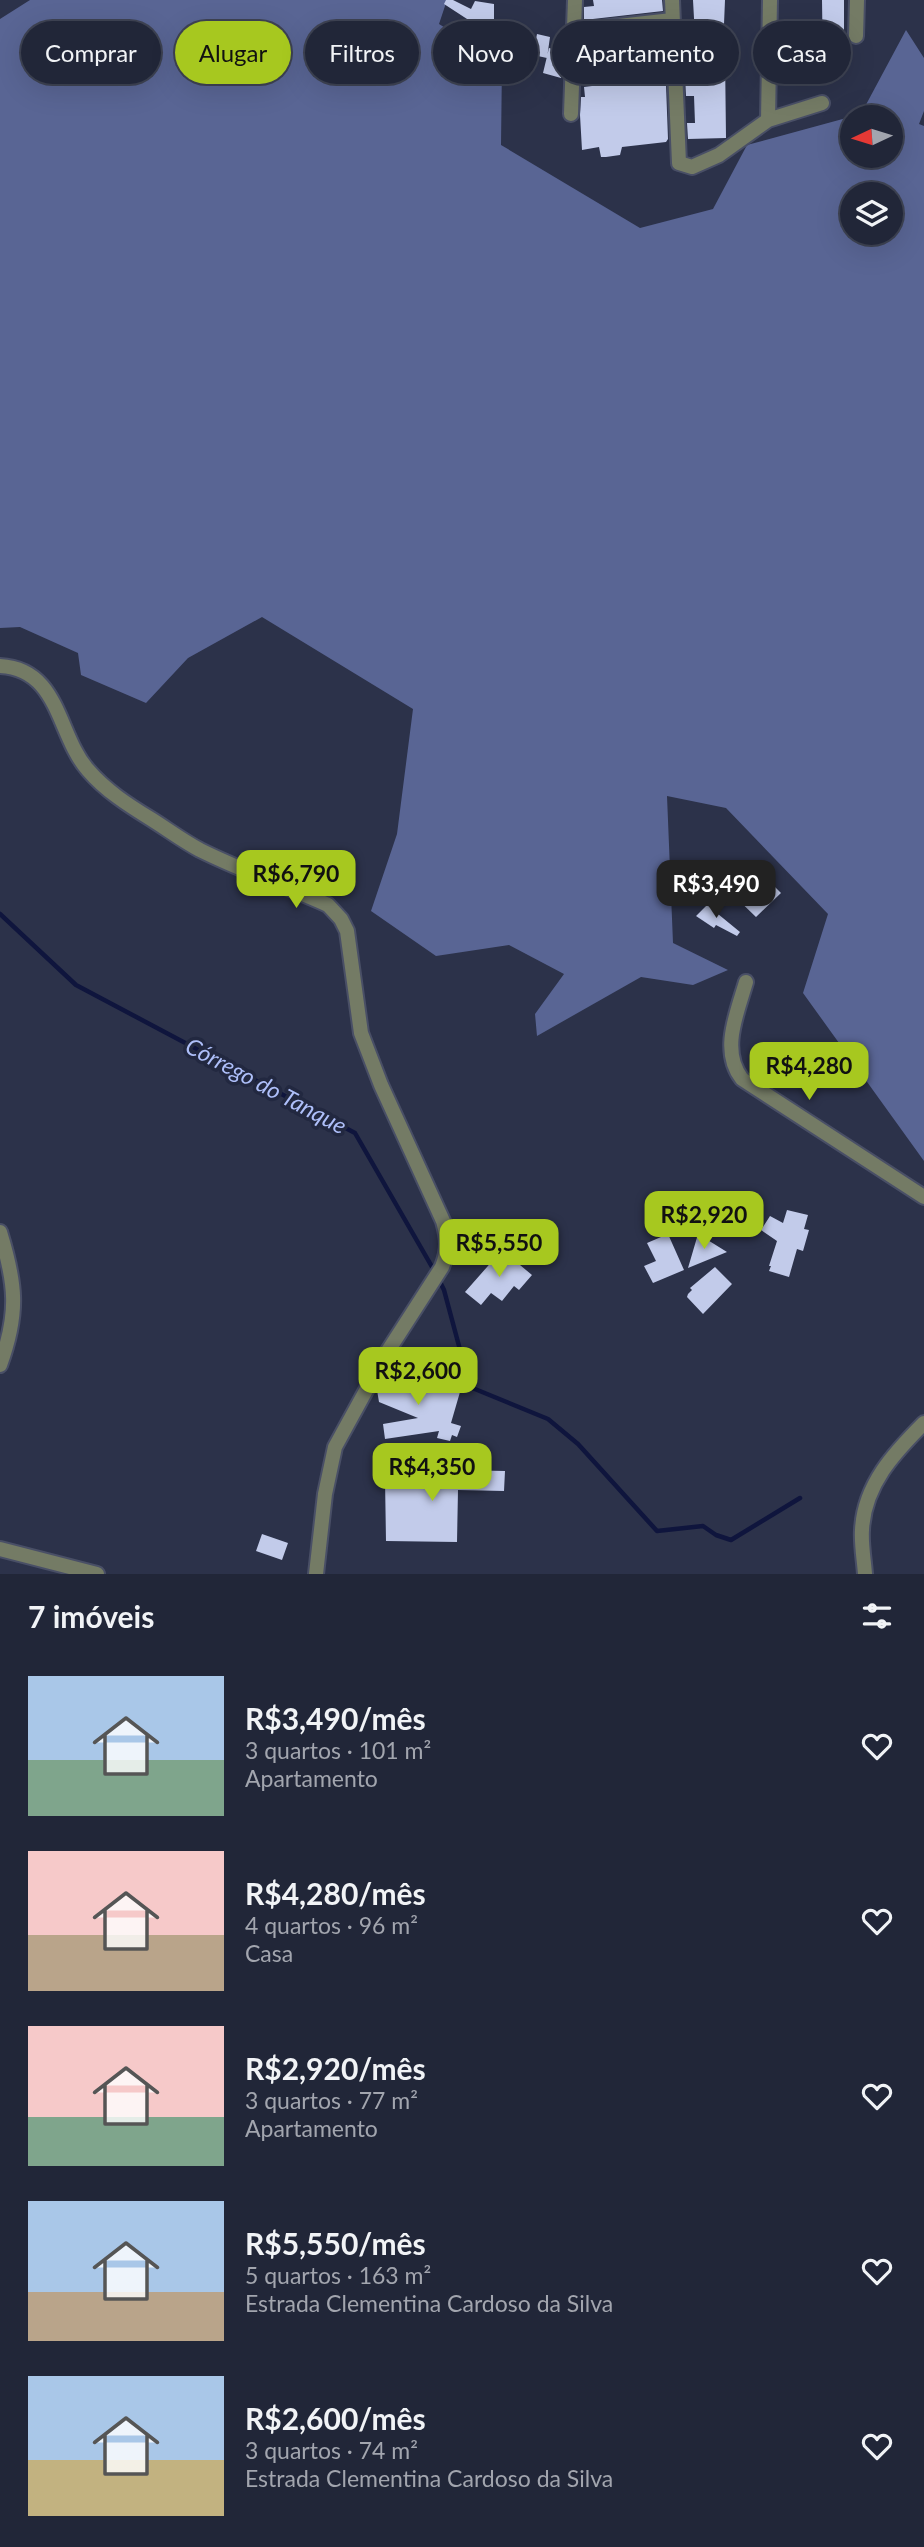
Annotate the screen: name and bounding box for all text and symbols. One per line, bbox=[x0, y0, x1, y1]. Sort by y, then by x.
chip: Comprar bbox=[21, 21, 161, 84]
chip: Alugar bbox=[175, 21, 291, 84]
chip: Filtros bbox=[305, 21, 419, 84]
chip: Novo bbox=[433, 21, 538, 84]
chip: Apartamento bbox=[552, 21, 739, 84]
chip: Casa bbox=[753, 21, 851, 84]
north arrow bbox=[840, 105, 903, 168]
map controls bbox=[840, 105, 903, 245]
button: layers bbox=[840, 182, 903, 245]
pin: R$6,790 bbox=[231, 850, 361, 910]
text: R$6,790 bbox=[253, 859, 339, 887]
pin: R$3,490 bbox=[651, 860, 781, 920]
text: R$3,490 bbox=[673, 869, 759, 897]
water label: Córrego do Tanque bbox=[181, 1031, 352, 1139]
pin: R$4,280 bbox=[744, 1042, 874, 1102]
text: R$4,280 bbox=[766, 1051, 852, 1079]
pin: R$2,920 bbox=[639, 1192, 769, 1251]
text: R$2,920 bbox=[661, 1200, 747, 1228]
pin: R$5,550 bbox=[434, 1220, 564, 1279]
text: R$5,550 bbox=[456, 1228, 542, 1256]
pin: R$2,600 bbox=[353, 1348, 483, 1407]
text: R$2,600 bbox=[375, 1356, 461, 1384]
pin: R$4,350 bbox=[367, 1444, 497, 1503]
text: R$4,350 bbox=[389, 1452, 475, 1480]
icon: filters bbox=[858, 1597, 896, 1635]
text: 7 imóveis bbox=[28, 1598, 154, 1634]
text: R$3,490/mês bbox=[245, 1700, 426, 1736]
icon: home bbox=[84, 1704, 168, 1788]
icon: heart bbox=[858, 1727, 896, 1765]
text: 3 quartos · 101 m² bbox=[245, 1736, 431, 1764]
text: Apartamento bbox=[245, 1764, 378, 1792]
text: R$4,280/mês bbox=[245, 1875, 426, 1911]
icon: home bbox=[84, 1879, 168, 1963]
icon: heart bbox=[858, 1902, 896, 1940]
text: 4 quartos · 96 m² bbox=[245, 1911, 418, 1939]
text: Casa bbox=[245, 1939, 293, 1967]
text: R$2,920/mês bbox=[245, 2050, 426, 2086]
icon: home bbox=[84, 2054, 168, 2138]
icon: heart bbox=[858, 2077, 896, 2115]
text: 3 quartos · 77 m² bbox=[245, 2086, 418, 2114]
text: Apartamento bbox=[245, 2114, 378, 2142]
text: R$5,550/mês bbox=[245, 2225, 426, 2261]
icon: home bbox=[84, 2229, 168, 2313]
icon: heart bbox=[858, 2252, 896, 2290]
text: 5 quartos · 163 m² bbox=[245, 2261, 431, 2289]
text: Estrada Clementina Cardoso da Silva bbox=[245, 2289, 613, 2317]
text: R$2,600/mês bbox=[245, 2400, 426, 2436]
icon: home bbox=[84, 2404, 168, 2488]
icon: heart bbox=[858, 2427, 896, 2465]
text: 3 quartos · 74 m² bbox=[245, 2436, 418, 2464]
text: Estrada Clementina Cardoso da Silva bbox=[245, 2464, 613, 2492]

